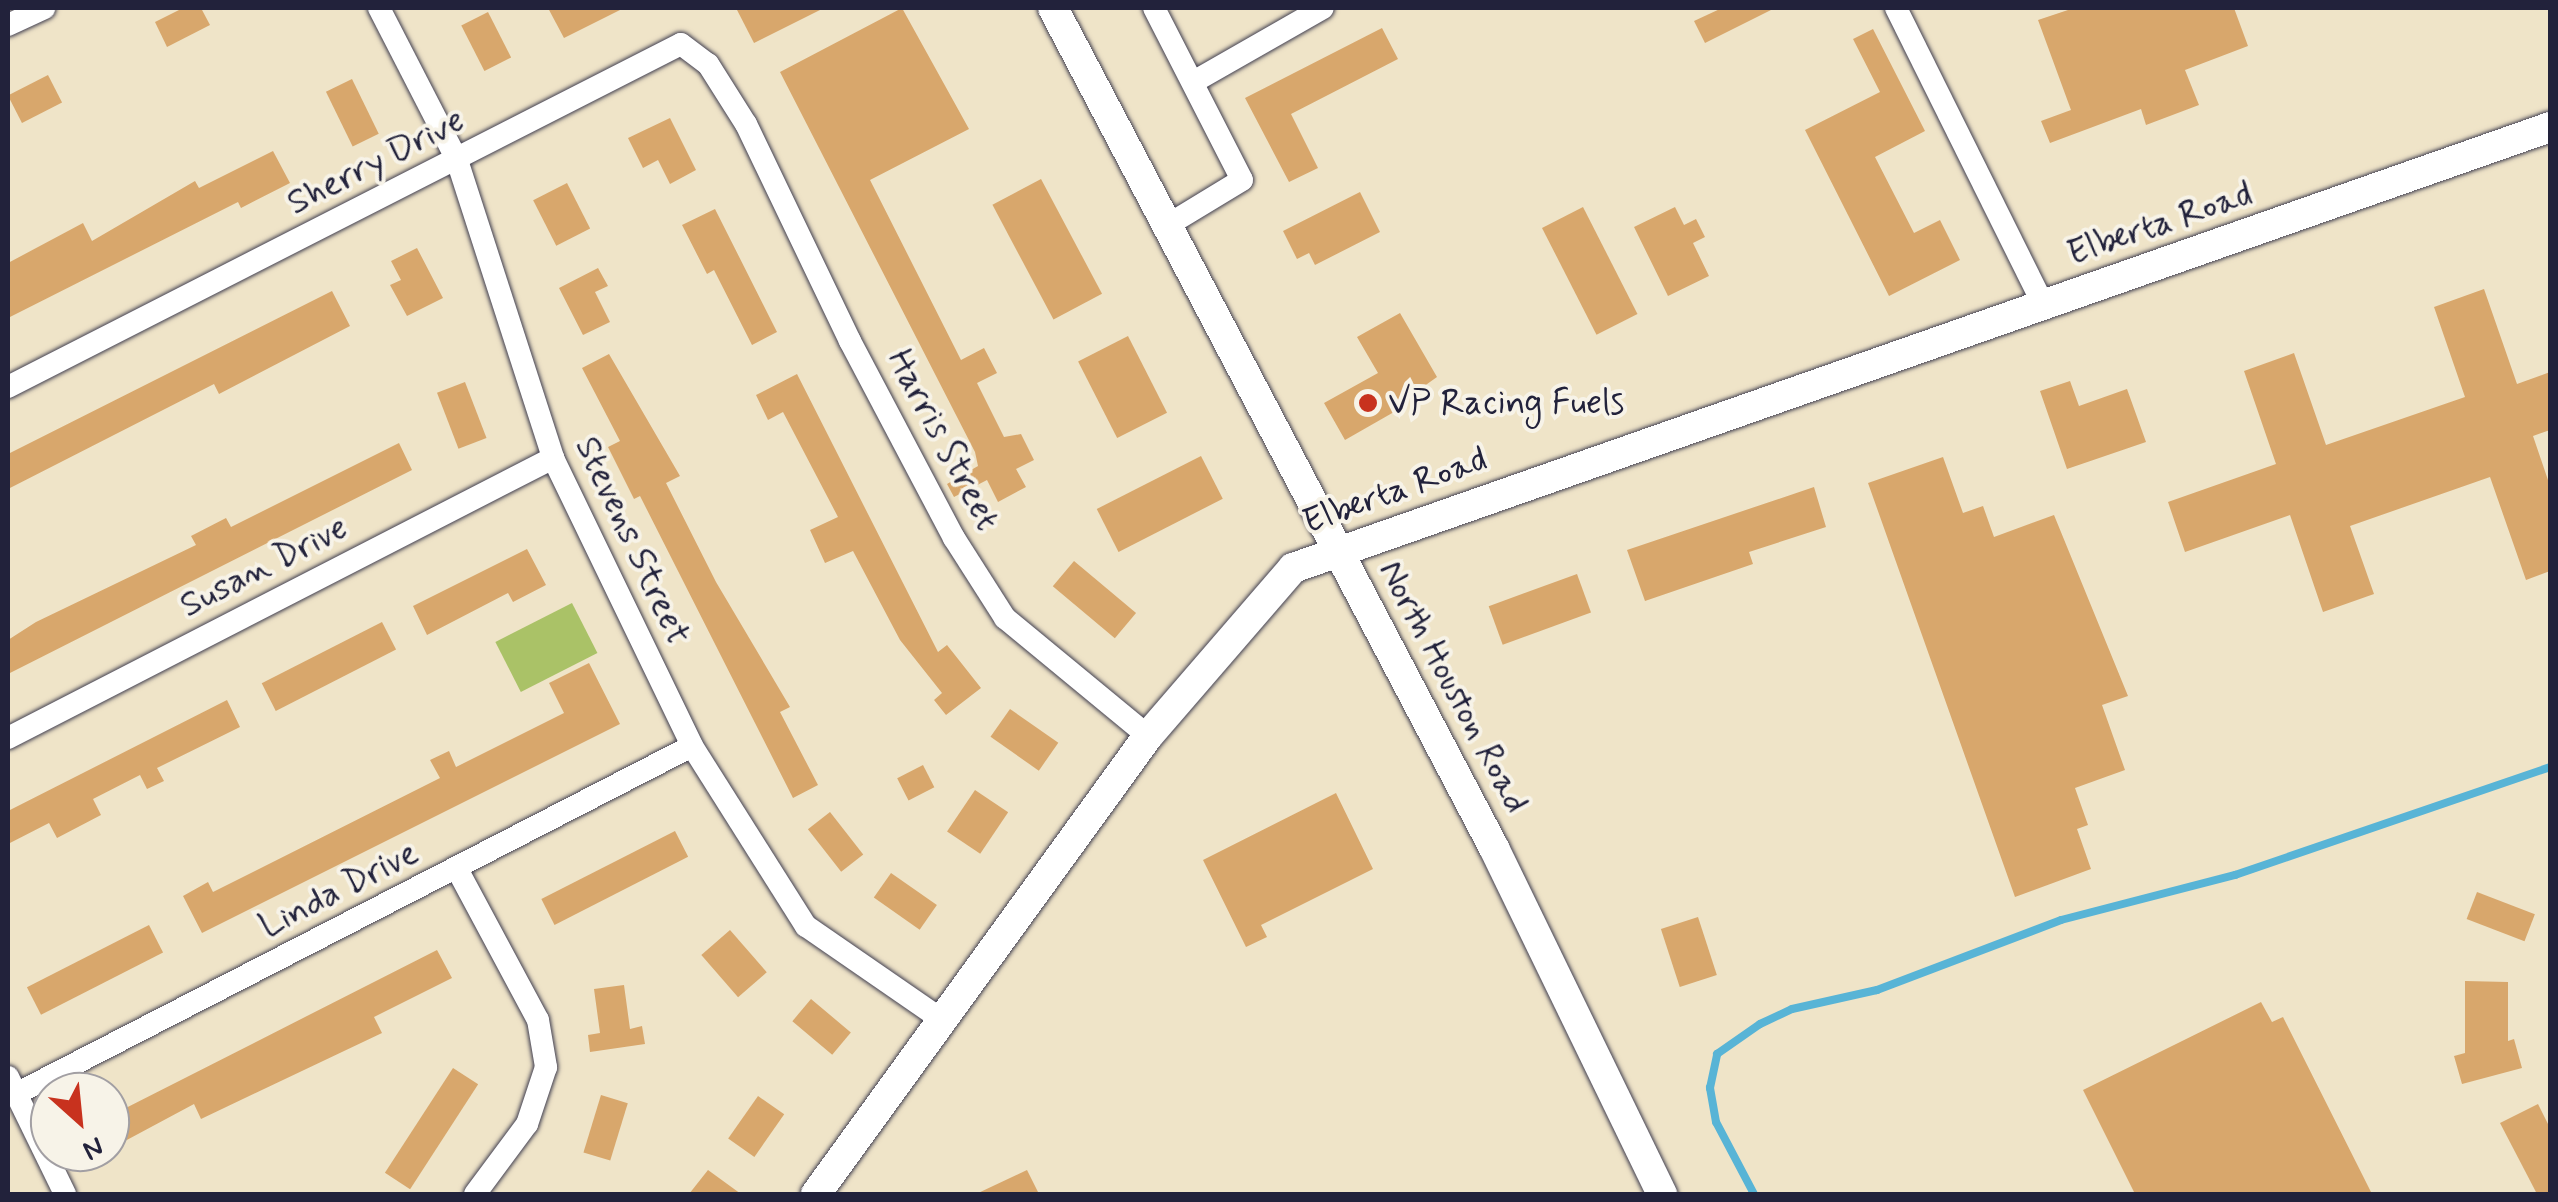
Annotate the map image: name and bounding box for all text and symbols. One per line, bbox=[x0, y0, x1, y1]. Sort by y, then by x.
street label: Sherry Drive bbox=[282, 100, 470, 224]
street label: Elberta Road bbox=[2064, 174, 2256, 274]
street label: Harris Street bbox=[876, 340, 1010, 540]
place label: VP Racing Fuels bbox=[1388, 382, 1627, 424]
marker: VP Racing Fuels bbox=[1357, 392, 1379, 414]
street label: Stevens Street bbox=[566, 431, 698, 651]
street label: Elberta Road bbox=[1300, 439, 1490, 543]
street label: Susan Drive bbox=[173, 507, 355, 627]
street label: North Houston Road bbox=[1370, 555, 1536, 819]
street label: Linda Drive bbox=[253, 832, 425, 948]
north arrow bbox=[30, 1072, 130, 1172]
text: N bbox=[76, 1127, 110, 1168]

